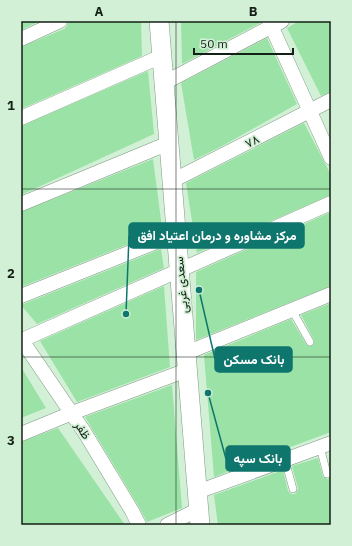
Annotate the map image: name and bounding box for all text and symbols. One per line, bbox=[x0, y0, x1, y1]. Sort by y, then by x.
text: A bbox=[95, 3, 104, 20]
text: B bbox=[249, 3, 258, 20]
scale bar bbox=[194, 30, 293, 56]
text: 50 m bbox=[200, 36, 228, 51]
text: 1 bbox=[7, 97, 15, 114]
street label: ۷۸ bbox=[242, 131, 262, 151]
callout: مرکز مشاوره و درمان اعتیاد افق bbox=[129, 223, 304, 248]
text: مرکز مشاوره و درمان اعتیاد افق bbox=[137, 227, 297, 244]
street label: سعدی غربی bbox=[171, 256, 192, 314]
text: 2 bbox=[7, 265, 15, 282]
callout: بانک مسکن bbox=[215, 347, 292, 372]
text: بانک مسکن bbox=[224, 351, 285, 368]
street label: ظفر bbox=[70, 417, 94, 443]
text: 3 bbox=[7, 432, 15, 449]
callout: بانک سپه bbox=[226, 446, 290, 471]
text: بانک سپه bbox=[234, 450, 282, 468]

